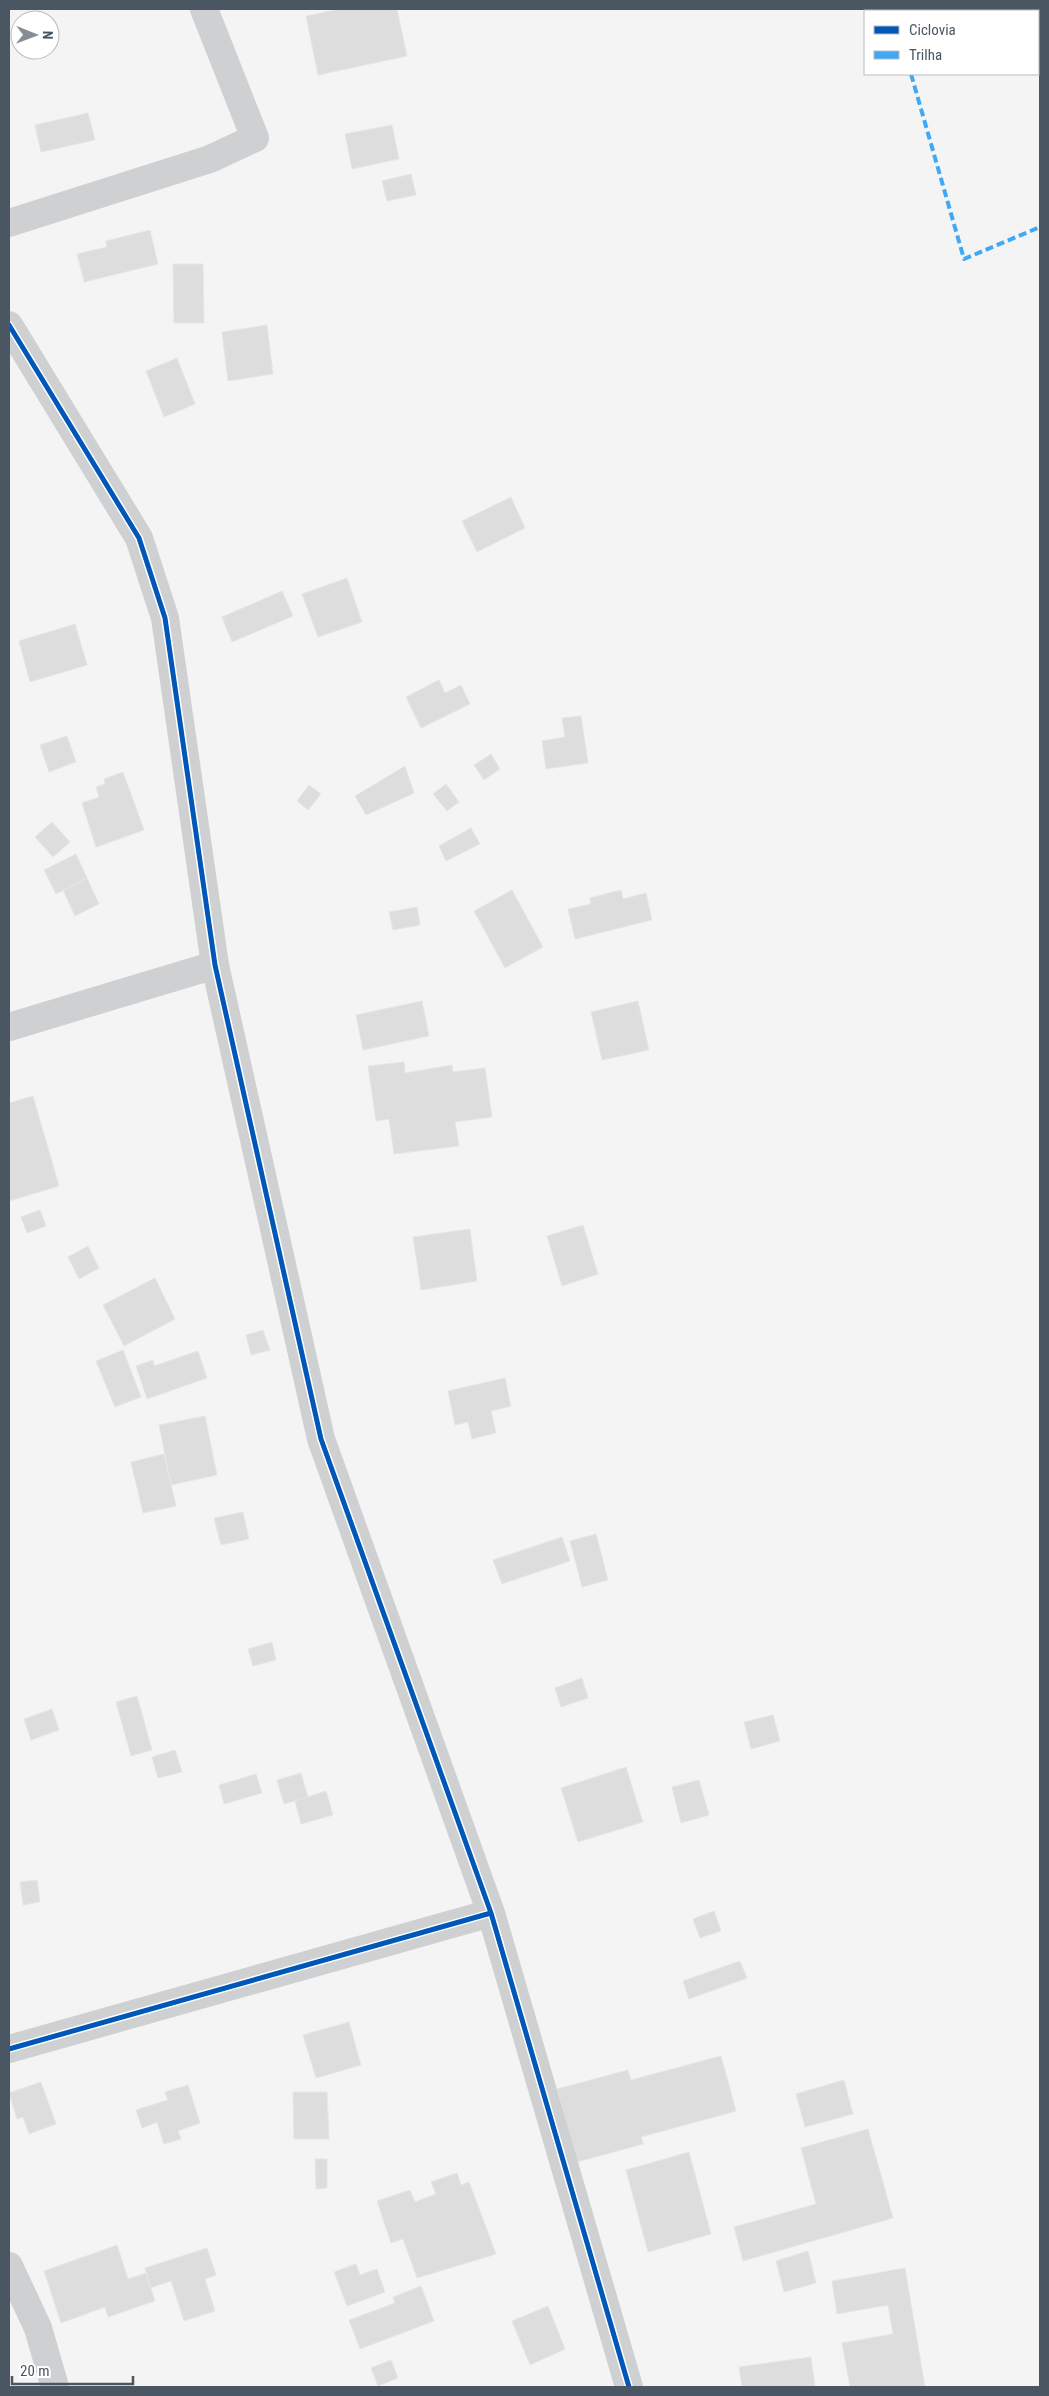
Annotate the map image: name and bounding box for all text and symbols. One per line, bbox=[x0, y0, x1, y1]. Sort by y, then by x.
north arrow bbox=[10, 10, 60, 60]
legend bbox=[864, 10, 1039, 75]
text: Ciclovia bbox=[909, 21, 956, 39]
text: N bbox=[40, 31, 56, 40]
text: Trilha bbox=[909, 46, 942, 64]
scale bar bbox=[12, 2354, 134, 2386]
text: 20 m bbox=[20, 2362, 50, 2380]

